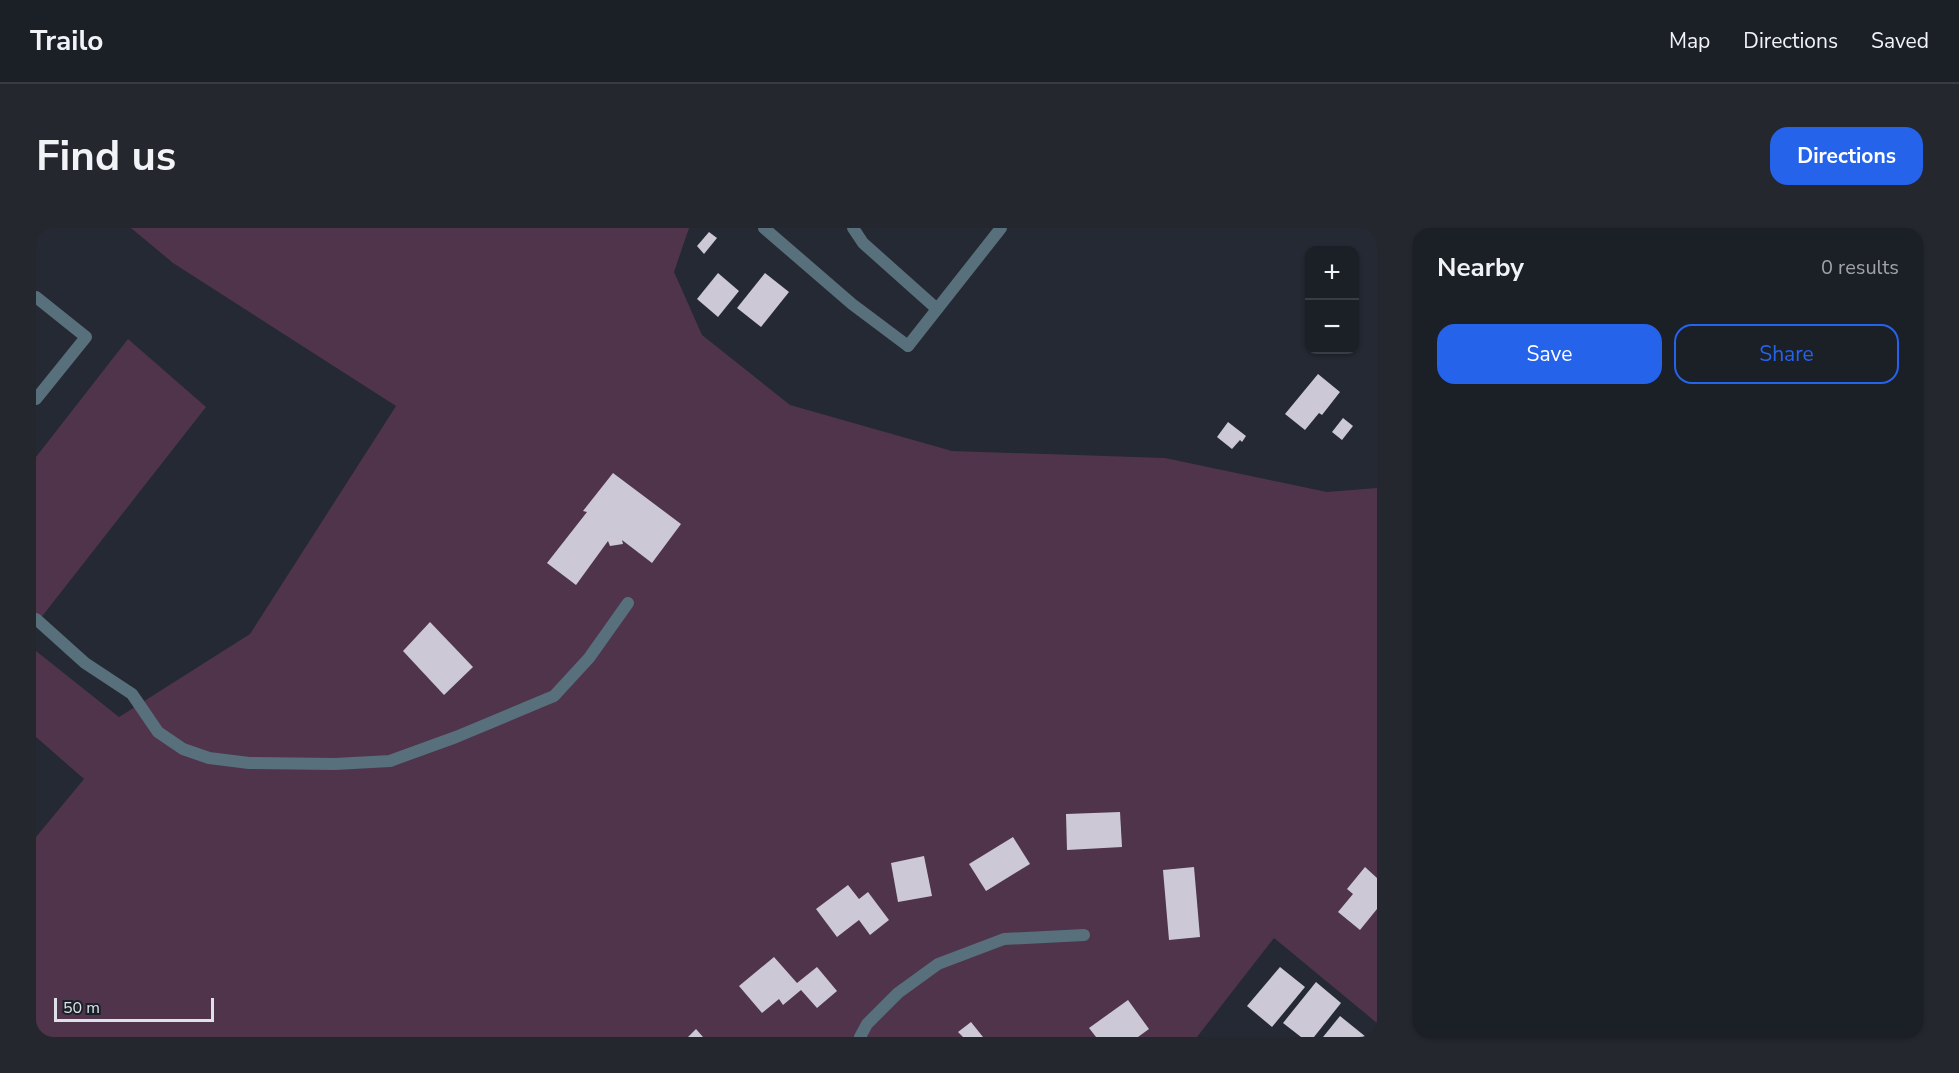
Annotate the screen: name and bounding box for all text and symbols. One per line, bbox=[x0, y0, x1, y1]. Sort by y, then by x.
text: Trailo bbox=[30, 22, 103, 60]
text: Map bbox=[1669, 27, 1710, 55]
text: Directions bbox=[1743, 27, 1838, 55]
text: Saved bbox=[1871, 27, 1929, 55]
button: Directions bbox=[1770, 127, 1923, 185]
text: Find us bbox=[36, 128, 176, 185]
map controls bbox=[1305, 246, 1359, 354]
button: + bbox=[1305, 246, 1359, 300]
text: Nearby bbox=[1437, 250, 1524, 285]
text: 0 results bbox=[1821, 254, 1899, 281]
button: − bbox=[1305, 300, 1359, 354]
button: Save bbox=[1437, 324, 1662, 384]
button: Share bbox=[1674, 324, 1899, 384]
scale bar bbox=[54, 995, 214, 1022]
text: 50 m bbox=[63, 997, 100, 1019]

